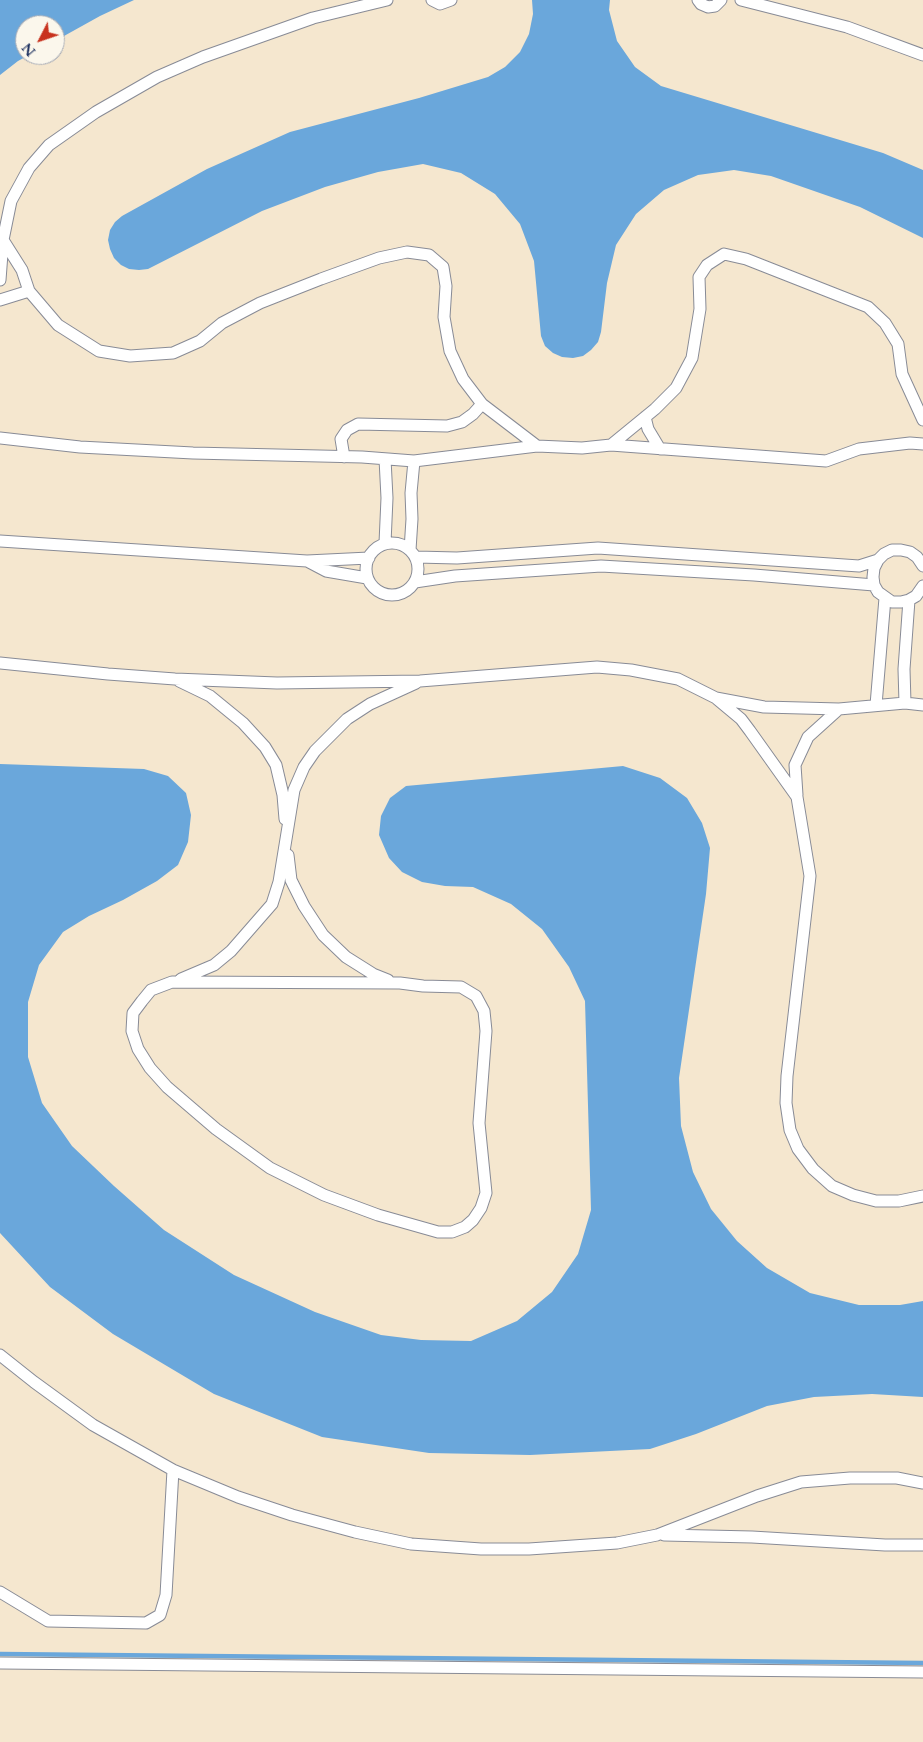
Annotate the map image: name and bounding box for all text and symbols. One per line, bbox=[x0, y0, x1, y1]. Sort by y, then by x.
north arrow bbox=[15, 15, 65, 65]
text: N bbox=[18, 39, 40, 60]

